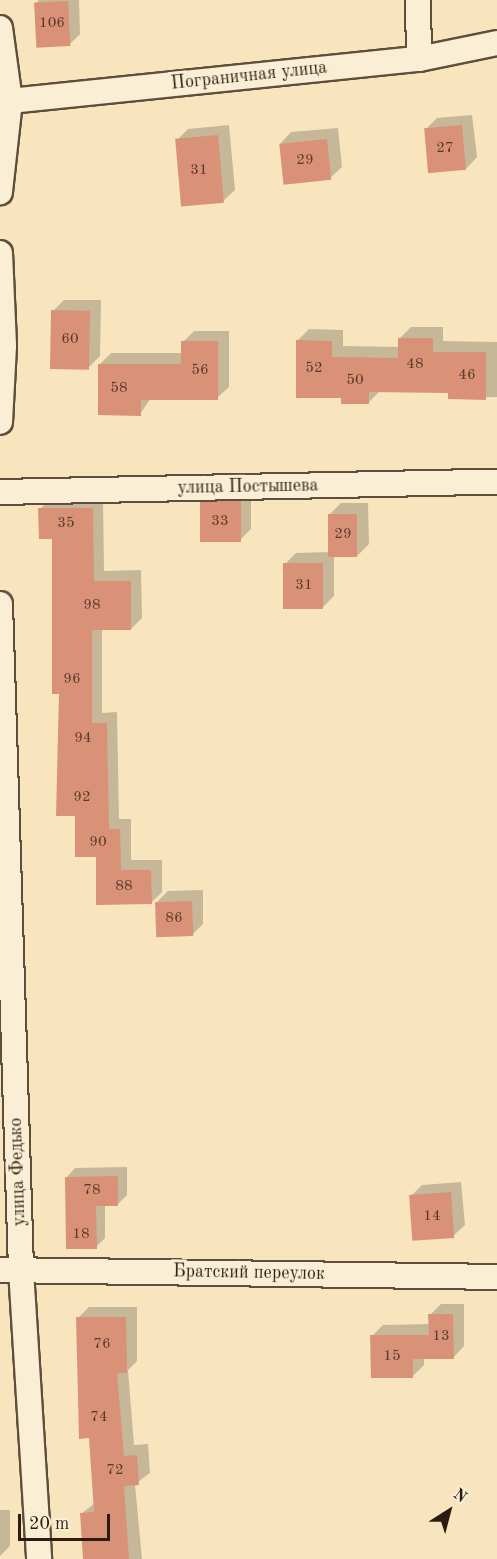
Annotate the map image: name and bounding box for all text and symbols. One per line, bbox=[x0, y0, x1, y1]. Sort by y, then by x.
house number: 106 bbox=[39, 15, 65, 33]
street label: Пограничная улица bbox=[170, 57, 328, 95]
house number: 27 bbox=[436, 140, 454, 158]
house number: 29 bbox=[296, 152, 314, 170]
house number: 31 bbox=[190, 162, 208, 180]
house number: 60 bbox=[61, 331, 79, 349]
house number: 48 bbox=[406, 356, 424, 374]
house number: 52 bbox=[305, 360, 323, 378]
house number: 56 bbox=[191, 362, 209, 380]
house number: 46 bbox=[458, 367, 476, 385]
house number: 50 bbox=[346, 372, 364, 390]
house number: 58 bbox=[110, 380, 128, 398]
street label: улица Постышева bbox=[177, 475, 319, 499]
house number: 33 bbox=[211, 513, 229, 531]
house number: 35 bbox=[57, 515, 75, 533]
house number: 29 bbox=[334, 526, 352, 544]
house number: 31 bbox=[295, 577, 313, 595]
house number: 98 bbox=[83, 597, 101, 615]
house number: 96 bbox=[63, 671, 81, 689]
house number: 94 bbox=[74, 730, 92, 748]
house number: 92 bbox=[73, 789, 91, 807]
house number: 90 bbox=[89, 834, 107, 852]
house number: 88 bbox=[115, 878, 133, 896]
house number: 86 bbox=[165, 910, 183, 928]
street label: улица Федько bbox=[5, 1117, 31, 1227]
house number: 78 bbox=[83, 1182, 101, 1200]
house number: 14 bbox=[423, 1208, 441, 1226]
house number: 18 bbox=[72, 1226, 90, 1244]
street label: Братский переулок bbox=[173, 1261, 325, 1285]
house number: 13 bbox=[432, 1328, 450, 1346]
house number: 76 bbox=[93, 1336, 111, 1354]
house number: 15 bbox=[383, 1348, 401, 1366]
house number: 74 bbox=[90, 1409, 108, 1427]
house number: 72 bbox=[106, 1462, 124, 1480]
north arrow bbox=[419, 1481, 479, 1541]
text: N bbox=[450, 1486, 469, 1507]
scale bar bbox=[21, 1502, 112, 1540]
text: 20 m bbox=[29, 1515, 69, 1533]

